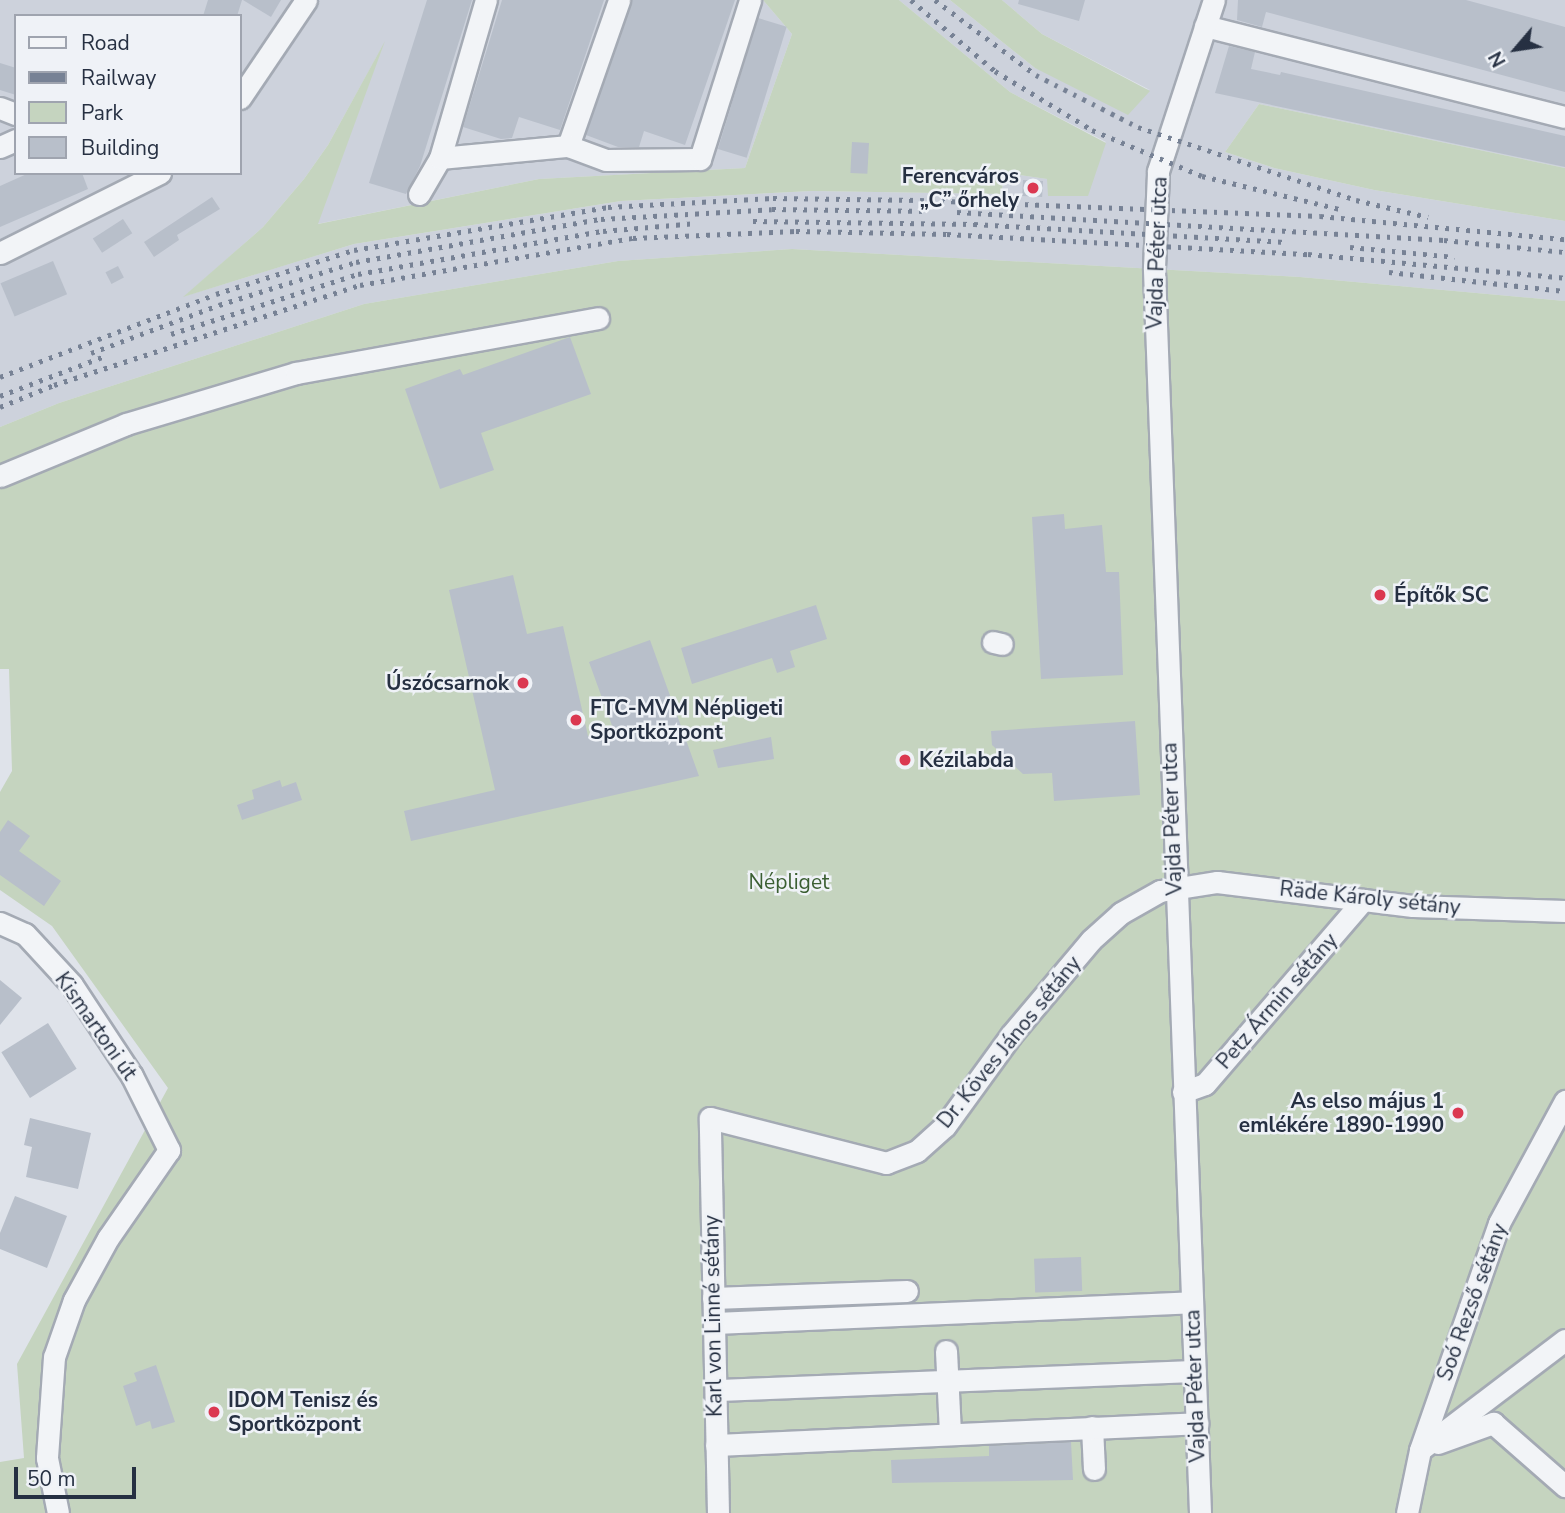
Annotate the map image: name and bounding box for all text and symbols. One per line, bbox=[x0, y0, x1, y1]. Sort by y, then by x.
legend bbox=[14, 14, 242, 175]
north arrow bbox=[1481, 14, 1551, 84]
text: Road bbox=[81, 29, 130, 57]
text: N bbox=[1483, 47, 1512, 72]
text: Railway bbox=[81, 64, 156, 92]
text: Park bbox=[81, 99, 123, 127]
text: Building bbox=[81, 134, 159, 162]
place label: Ferencváros „C” őrhely bbox=[902, 163, 1019, 213]
street label: Vajda Péter utca bbox=[1142, 176, 1172, 330]
marker: Ferencváros „C” őrhely bbox=[1025, 180, 1041, 196]
place label: Építők SC bbox=[1394, 582, 1489, 608]
marker: Építők SC bbox=[1372, 587, 1388, 603]
place label: Úszócsarnok bbox=[386, 670, 509, 696]
marker: Úszócsarnok bbox=[515, 675, 531, 691]
place label: FTC-MVM Népligeti Sportközpont bbox=[590, 695, 783, 745]
marker: FTC-MVM Népligeti Sportközpont bbox=[568, 712, 584, 728]
street label: Vajda Péter utca bbox=[1157, 742, 1187, 896]
place label: Kézilabda bbox=[919, 747, 1014, 773]
marker: Kézilabda bbox=[897, 752, 913, 768]
park label: Népliget bbox=[749, 869, 829, 895]
street label: Räde Károly sétány bbox=[1278, 876, 1462, 920]
street label: Petz Ármin sétány bbox=[1211, 928, 1343, 1074]
street label: Dr. Köves János sétány bbox=[932, 951, 1086, 1133]
street label: Kismartoni út bbox=[50, 967, 142, 1085]
place label: As elso május 1 emlékére 1890-1990 bbox=[1239, 1088, 1444, 1138]
marker: As elso május 1 emlékére 1890-1990 bbox=[1450, 1105, 1466, 1121]
street label: Karl von Linné sétány bbox=[699, 1215, 727, 1417]
street label: Soó Rezső sétány bbox=[1432, 1220, 1512, 1384]
street label: Vajda Péter utca bbox=[1180, 1309, 1210, 1463]
place label: IDOM Tenisz és Sportközpont bbox=[228, 1387, 378, 1437]
marker: IDOM Tenisz és Sportközpont bbox=[206, 1404, 222, 1420]
scale bar bbox=[18, 1454, 140, 1498]
text: 50 m bbox=[27, 1465, 76, 1493]

